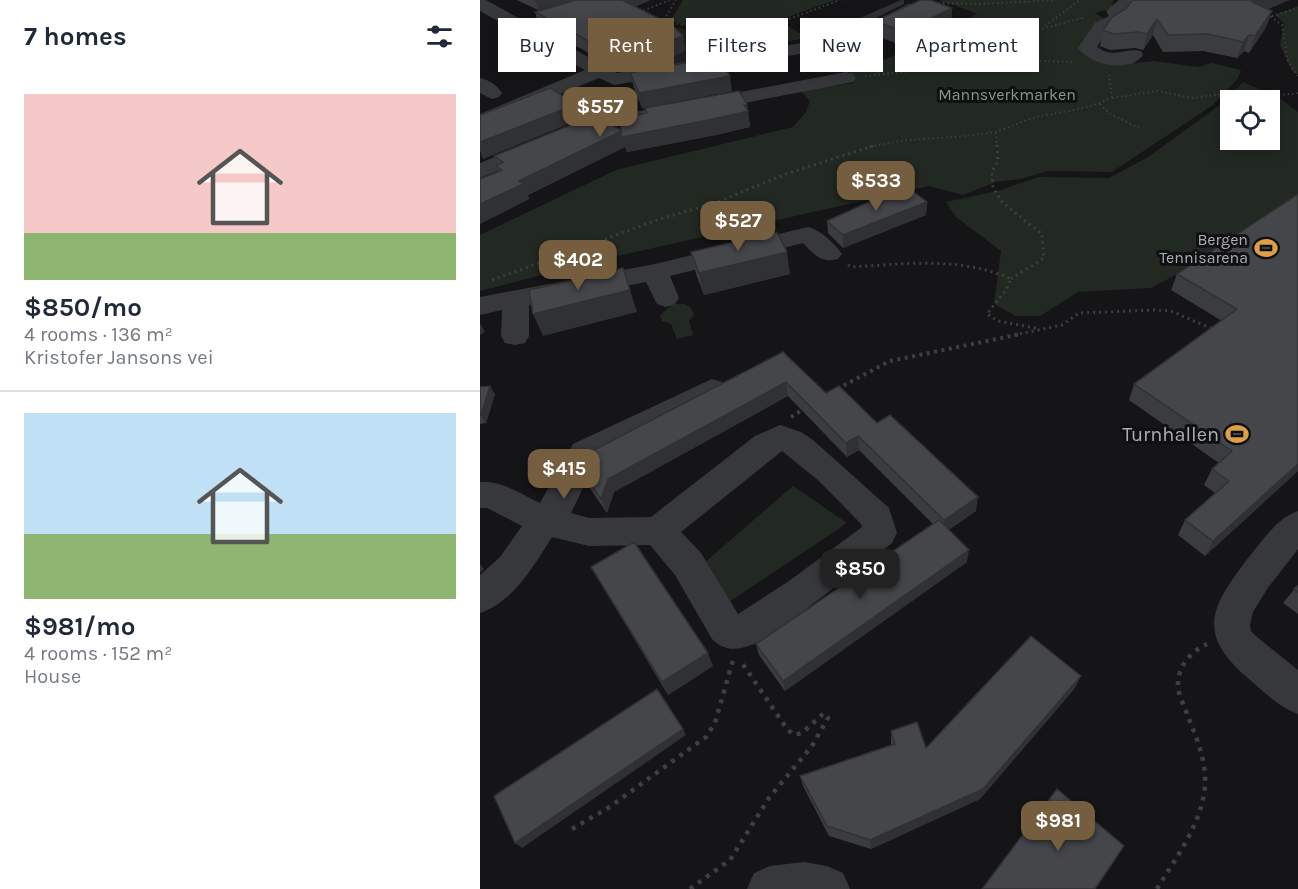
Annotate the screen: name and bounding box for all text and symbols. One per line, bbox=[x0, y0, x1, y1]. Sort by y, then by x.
chip: Buy bbox=[498, 18, 576, 72]
chip: Rent bbox=[588, 18, 674, 72]
chip: Filters bbox=[686, 18, 788, 72]
chip: New bbox=[800, 18, 883, 72]
chip: Apartment bbox=[895, 18, 1039, 72]
icon: filters bbox=[423, 20, 456, 53]
text: 7 homes bbox=[24, 21, 127, 52]
park label: Mannsverkmarken bbox=[938, 85, 1076, 104]
pin: $557 bbox=[564, 87, 636, 138]
map controls bbox=[1220, 90, 1280, 150]
button: locate bbox=[1220, 90, 1280, 150]
text: $557 bbox=[576, 95, 624, 118]
icon: home bbox=[186, 133, 294, 241]
pin: $533 bbox=[840, 161, 912, 212]
text: $533 bbox=[851, 169, 901, 192]
pin: $527 bbox=[702, 201, 774, 252]
text: $527 bbox=[714, 209, 762, 232]
place label: Bergen Tennisarena bbox=[1159, 230, 1248, 267]
sports icon: Bergen Tennisarena bbox=[1253, 235, 1279, 261]
pin: $402 bbox=[542, 240, 614, 291]
text: $402 bbox=[553, 248, 603, 271]
text: $850/mo bbox=[24, 292, 142, 323]
text: 4 rooms · 136 m² bbox=[24, 323, 173, 346]
text: Kristofer Jansons vei bbox=[24, 346, 214, 369]
sports icon: Turnhallen bbox=[1224, 421, 1250, 447]
place label: Turnhallen bbox=[1122, 423, 1219, 446]
pin: $415 bbox=[528, 449, 600, 500]
icon: home bbox=[186, 452, 294, 560]
text: $415 bbox=[542, 457, 586, 480]
pin: $850 bbox=[824, 549, 896, 600]
text: $850 bbox=[835, 557, 886, 580]
text: $981/mo bbox=[24, 611, 136, 642]
text: 4 rooms · 152 m² bbox=[24, 642, 172, 665]
text: House bbox=[24, 665, 81, 688]
pin: $981 bbox=[1022, 801, 1094, 852]
text: $981 bbox=[1035, 809, 1081, 832]

